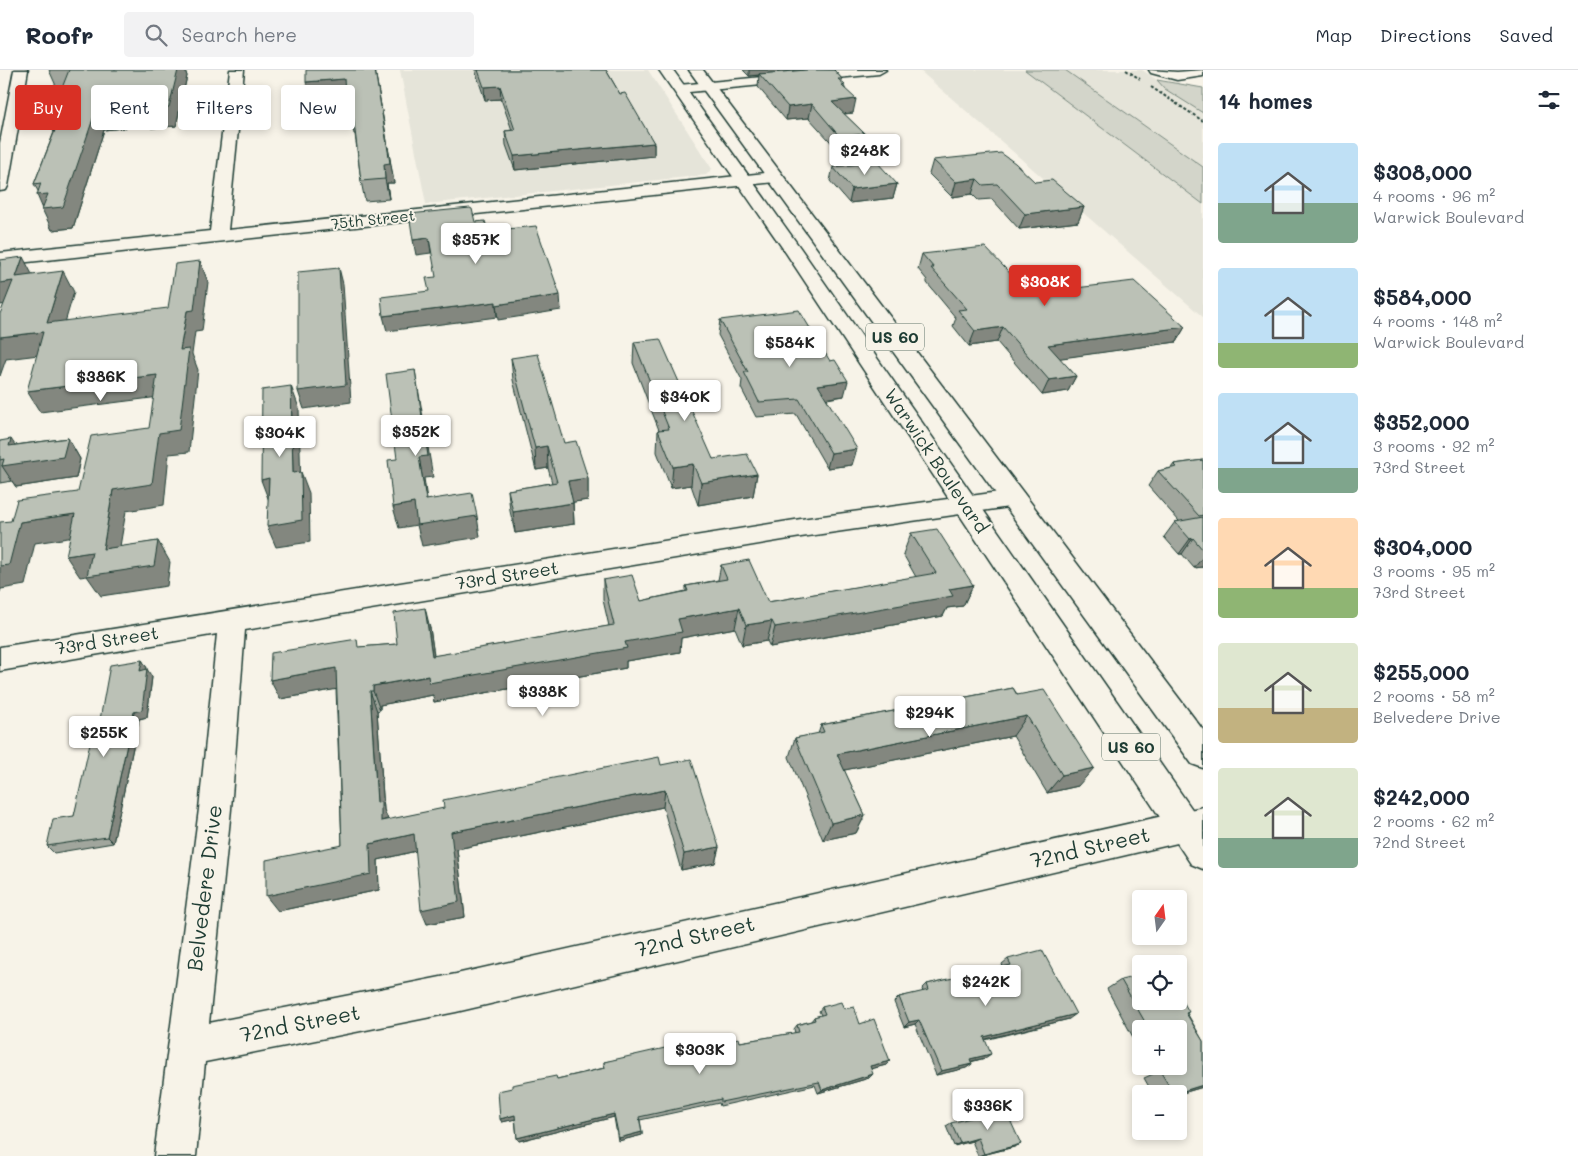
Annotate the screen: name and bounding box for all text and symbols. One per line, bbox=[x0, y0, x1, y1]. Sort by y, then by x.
search box bbox=[124, 12, 474, 57]
text: Roofr bbox=[25, 19, 94, 50]
icon: search bbox=[142, 21, 170, 49]
text: Search here bbox=[182, 22, 297, 47]
text: Map bbox=[1315, 23, 1352, 47]
text: Directions bbox=[1380, 23, 1472, 47]
text: Saved bbox=[1500, 23, 1553, 47]
chip: Buy bbox=[15, 85, 81, 130]
chip: Rent bbox=[91, 85, 168, 130]
chip: Filters bbox=[178, 85, 271, 130]
chip: New bbox=[281, 85, 355, 130]
icon: filters bbox=[1535, 86, 1563, 114]
text: 14 homes bbox=[1218, 87, 1313, 114]
pin: $248K bbox=[830, 134, 900, 176]
text: $248K bbox=[840, 139, 890, 160]
text: $308,000 bbox=[1373, 158, 1472, 185]
icon: home bbox=[1258, 163, 1318, 223]
text: 4 rooms · 96 m² bbox=[1373, 185, 1495, 206]
street label: 75th Street bbox=[330, 205, 416, 233]
text: Warwick Boulevard bbox=[1373, 206, 1524, 227]
pin: $357K bbox=[441, 222, 511, 265]
text: $357K bbox=[452, 228, 500, 249]
pin: $308K bbox=[1010, 264, 1080, 307]
text: $308K bbox=[1020, 270, 1070, 291]
text: $584,000 bbox=[1373, 283, 1472, 310]
icon: home bbox=[1258, 288, 1318, 348]
text: 4 rooms · 148 m² bbox=[1373, 310, 1502, 331]
road number: US 60 bbox=[866, 323, 924, 350]
pin: $584K bbox=[755, 326, 825, 368]
text: $584K bbox=[765, 331, 815, 352]
text: Warwick Boulevard bbox=[1373, 331, 1524, 352]
pin: $386K bbox=[66, 360, 136, 402]
text: $386K bbox=[76, 365, 126, 386]
pin: $340K bbox=[650, 380, 720, 422]
street label: Warwick Boulevard bbox=[879, 383, 994, 538]
text: $340K bbox=[660, 385, 710, 406]
text: $352,000 bbox=[1373, 408, 1470, 435]
icon: home bbox=[1258, 413, 1318, 473]
pin: $352K bbox=[381, 414, 451, 457]
pin: $304K bbox=[245, 416, 315, 458]
text: $352K bbox=[392, 420, 440, 441]
text: $304K bbox=[255, 421, 305, 442]
text: 3 rooms · 92 m² bbox=[1373, 435, 1495, 456]
text: 73rd Street bbox=[1373, 456, 1466, 477]
text: $304,000 bbox=[1373, 533, 1472, 560]
icon: home bbox=[1258, 538, 1318, 598]
street label: 73rd Street bbox=[454, 555, 560, 595]
text: 3 rooms · 95 m² bbox=[1373, 560, 1495, 581]
text: 73rd Street bbox=[1373, 581, 1466, 602]
street label: 73rd Street bbox=[54, 620, 160, 660]
text: $255,000 bbox=[1373, 658, 1469, 685]
icon: home bbox=[1258, 663, 1318, 723]
pin: $338K bbox=[508, 674, 578, 717]
text: $338K bbox=[518, 680, 568, 701]
text: 2 rooms · 58 m² bbox=[1373, 685, 1495, 706]
pin: $294K bbox=[895, 696, 965, 738]
text: $294K bbox=[905, 701, 955, 722]
text: Belvedere Drive bbox=[1373, 706, 1501, 727]
pin: $255K bbox=[69, 716, 139, 758]
text: $255K bbox=[80, 721, 128, 742]
road number: US 60 bbox=[1102, 734, 1160, 760]
text: $242,000 bbox=[1373, 783, 1470, 810]
icon: home bbox=[1258, 788, 1318, 848]
street label: Belvedere Drive bbox=[180, 803, 227, 973]
text: 2 rooms · 62 m² bbox=[1373, 810, 1494, 831]
street label: 72nd Street bbox=[1027, 820, 1152, 873]
text: 72nd Street bbox=[1373, 831, 1466, 852]
north arrow bbox=[1132, 890, 1188, 945]
map controls bbox=[1132, 890, 1187, 1140]
street label: 72nd Street bbox=[632, 909, 757, 962]
button: locate bbox=[1132, 955, 1187, 1010]
pin: $242K bbox=[951, 964, 1021, 1007]
text: $242K bbox=[962, 970, 1010, 991]
street label: 72nd Street bbox=[237, 998, 362, 1047]
button: + bbox=[1132, 1020, 1187, 1075]
pin: $303K bbox=[665, 1032, 735, 1075]
text: $303K bbox=[675, 1038, 725, 1059]
button: − bbox=[1132, 1085, 1187, 1140]
pin: $336K bbox=[953, 1088, 1023, 1131]
text: $336K bbox=[963, 1094, 1013, 1115]

